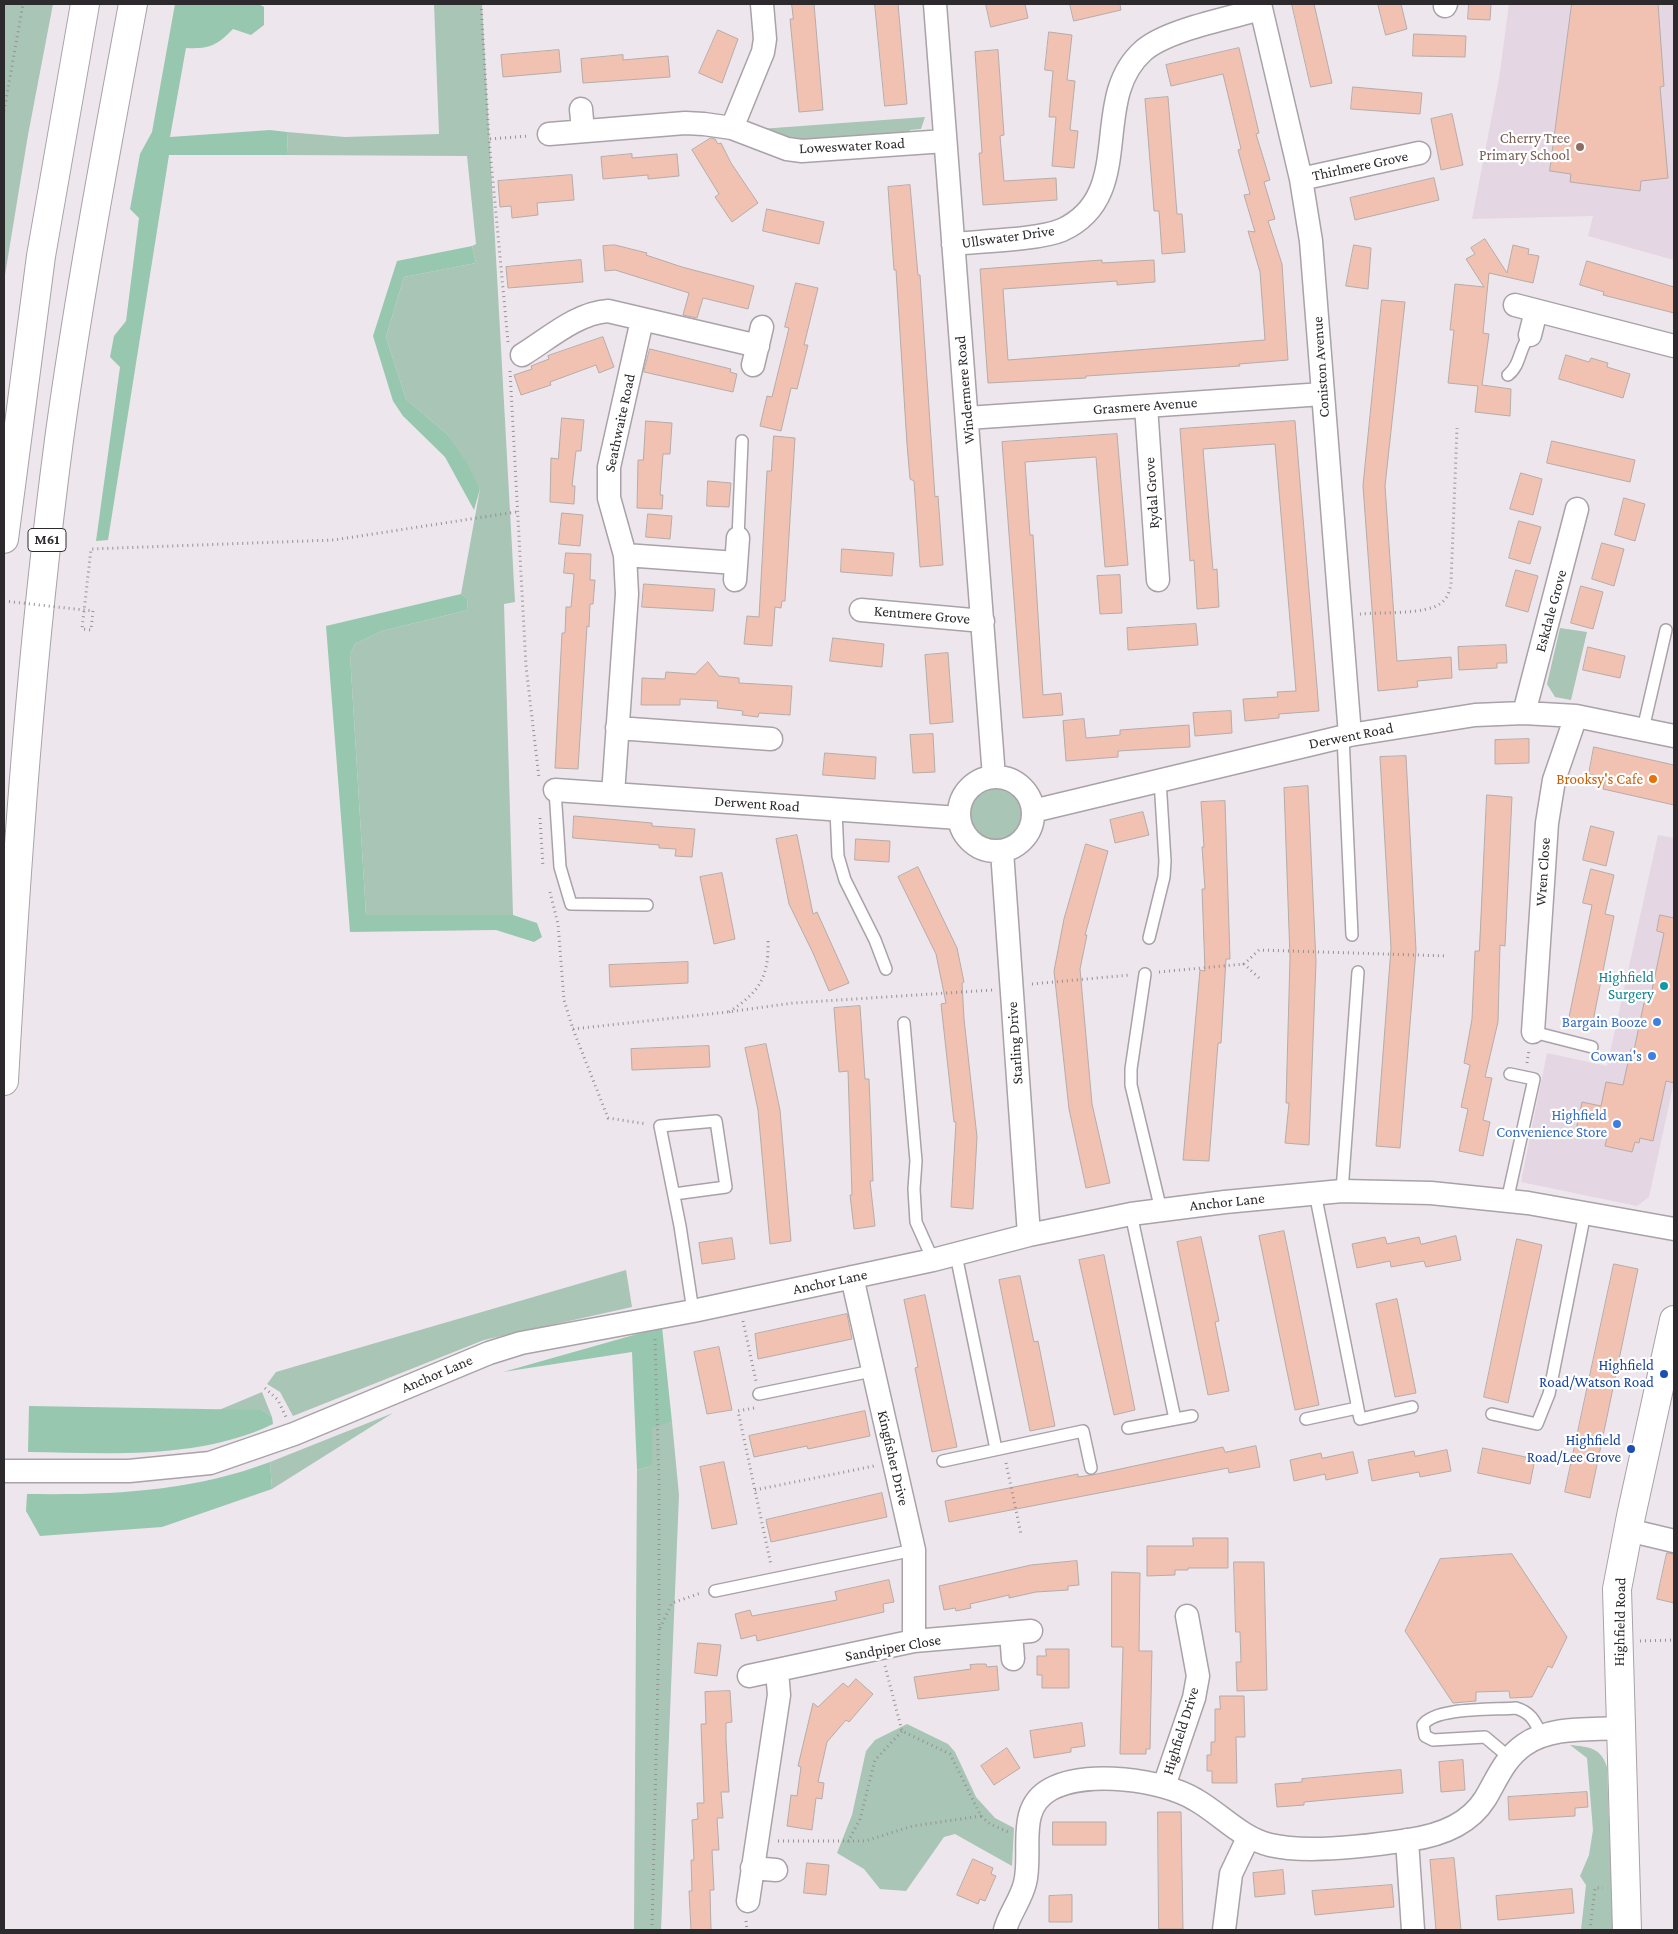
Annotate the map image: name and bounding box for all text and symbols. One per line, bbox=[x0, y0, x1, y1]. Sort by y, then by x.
place label: Cherry Tree Primary School bbox=[1479, 129, 1570, 164]
street label: Loweswater Road bbox=[799, 134, 905, 158]
marker: Cherry Tree Primary School bbox=[1574, 141, 1586, 153]
street label: Thirlmere Grove bbox=[1310, 147, 1410, 185]
street label: Ullswater Drive bbox=[960, 222, 1056, 252]
street label: Coniston Avenue bbox=[1308, 316, 1334, 418]
street label: Windermere Road bbox=[951, 335, 979, 445]
street label: Seathwaite Road bbox=[601, 372, 639, 474]
street label: Grasmere Avenue bbox=[1092, 393, 1198, 419]
street label: Rydal Grove bbox=[1141, 457, 1163, 529]
road number: M61 bbox=[28, 528, 66, 552]
street label: Eskdale Grove bbox=[1531, 568, 1571, 654]
street label: Kentmere Grove bbox=[873, 602, 971, 628]
street label: Derwent Road bbox=[1307, 719, 1395, 753]
place label: Brooksy's Cafe bbox=[1556, 770, 1643, 788]
marker: Brooksy's Cafe bbox=[1647, 773, 1659, 785]
street label: Derwent Road bbox=[714, 792, 800, 816]
street label: Wren Close bbox=[1532, 837, 1554, 907]
place label: Highfield Surgery bbox=[1598, 968, 1654, 1003]
marker: Highfield Surgery bbox=[1658, 980, 1670, 992]
street label: Starling Drive bbox=[1003, 1001, 1027, 1085]
place label: Bargain Booze bbox=[1562, 1013, 1647, 1031]
marker: Bargain Booze bbox=[1651, 1016, 1663, 1028]
place label: Cowan's bbox=[1591, 1047, 1642, 1065]
marker: Cowan's bbox=[1646, 1050, 1658, 1062]
place label: Highfield Convenience Store bbox=[1496, 1106, 1607, 1141]
marker: Highfield Convenience Store bbox=[1611, 1118, 1623, 1130]
street label: Anchor Lane bbox=[1189, 1189, 1265, 1215]
street label: Anchor Lane bbox=[791, 1265, 869, 1299]
street label: Anchor Lane bbox=[399, 1351, 475, 1397]
place label: Highfield Road/Watson Road bbox=[1539, 1356, 1654, 1391]
marker: Highfield Road/Watson Road bbox=[1658, 1368, 1670, 1380]
street label: Kingfisher Drive bbox=[873, 1409, 913, 1507]
place label: Highfield Road/Lee Grove bbox=[1527, 1431, 1621, 1466]
marker: Highfield Road/Lee Grove bbox=[1625, 1443, 1637, 1455]
street label: Highfield Road bbox=[1610, 1577, 1630, 1667]
street label: Sandpiper Close bbox=[844, 1631, 942, 1665]
street label: Highfield Drive bbox=[1159, 1685, 1203, 1777]

